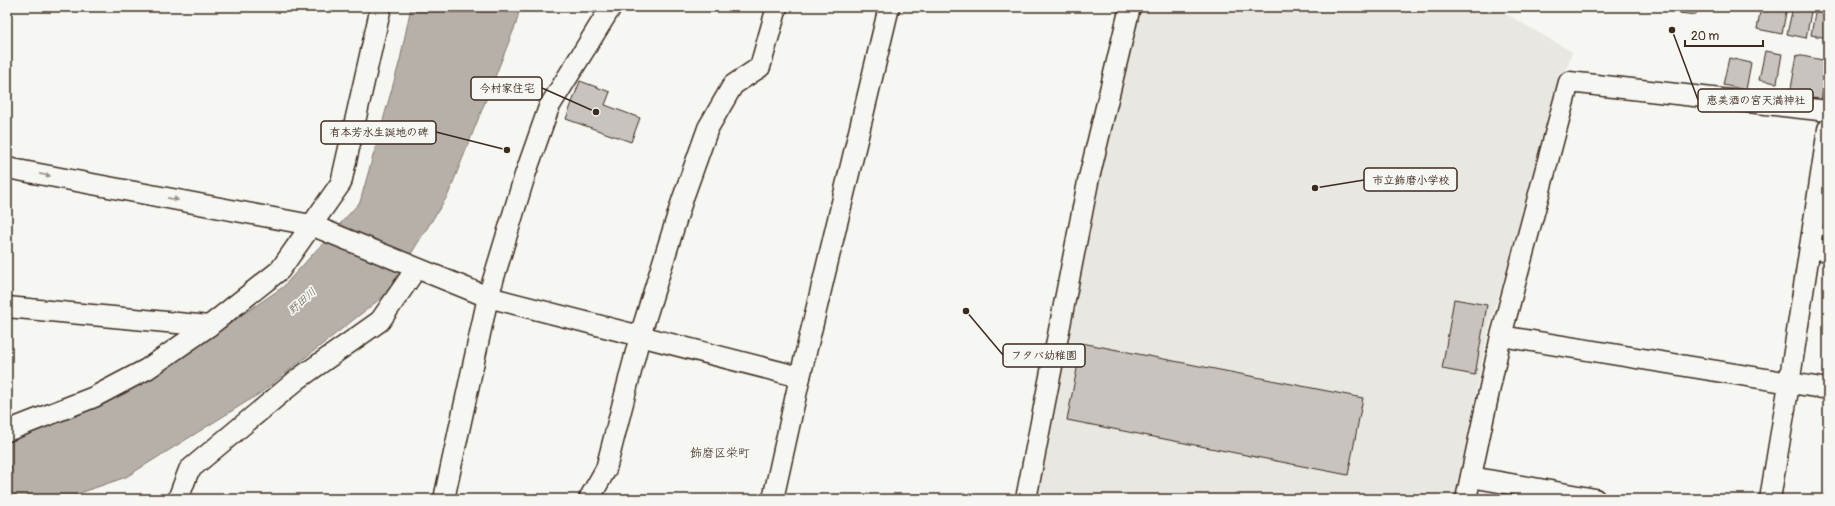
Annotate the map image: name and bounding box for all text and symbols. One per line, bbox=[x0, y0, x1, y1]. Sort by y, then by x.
scale bar bbox=[1685, 22, 1763, 48]
text: 20 m bbox=[1691, 29, 1720, 44]
callout: 今村家住宅 bbox=[471, 77, 542, 100]
text: 今村家住宅 bbox=[480, 82, 535, 95]
callout: 恵美酒の宮天満神社 bbox=[1698, 89, 1813, 112]
text: 恵美酒の宮天満神社 bbox=[1707, 94, 1806, 107]
callout: 有本芳水生誕地の碑 bbox=[321, 121, 436, 144]
text: 有本芳水生誕地の碑 bbox=[330, 126, 429, 139]
callout: 市立飾磨小学校 bbox=[1364, 168, 1457, 191]
one-way arrow bbox=[39, 172, 51, 178]
text: 市立飾磨小学校 bbox=[1373, 174, 1450, 187]
one-way arrow bbox=[167, 196, 179, 202]
water label: 野田川 bbox=[285, 285, 319, 317]
callout: フタバ幼稚園 bbox=[1003, 344, 1085, 367]
text: フタバ幼稚園 bbox=[1011, 349, 1077, 362]
district label: 飾磨区栄町 bbox=[690, 446, 750, 461]

